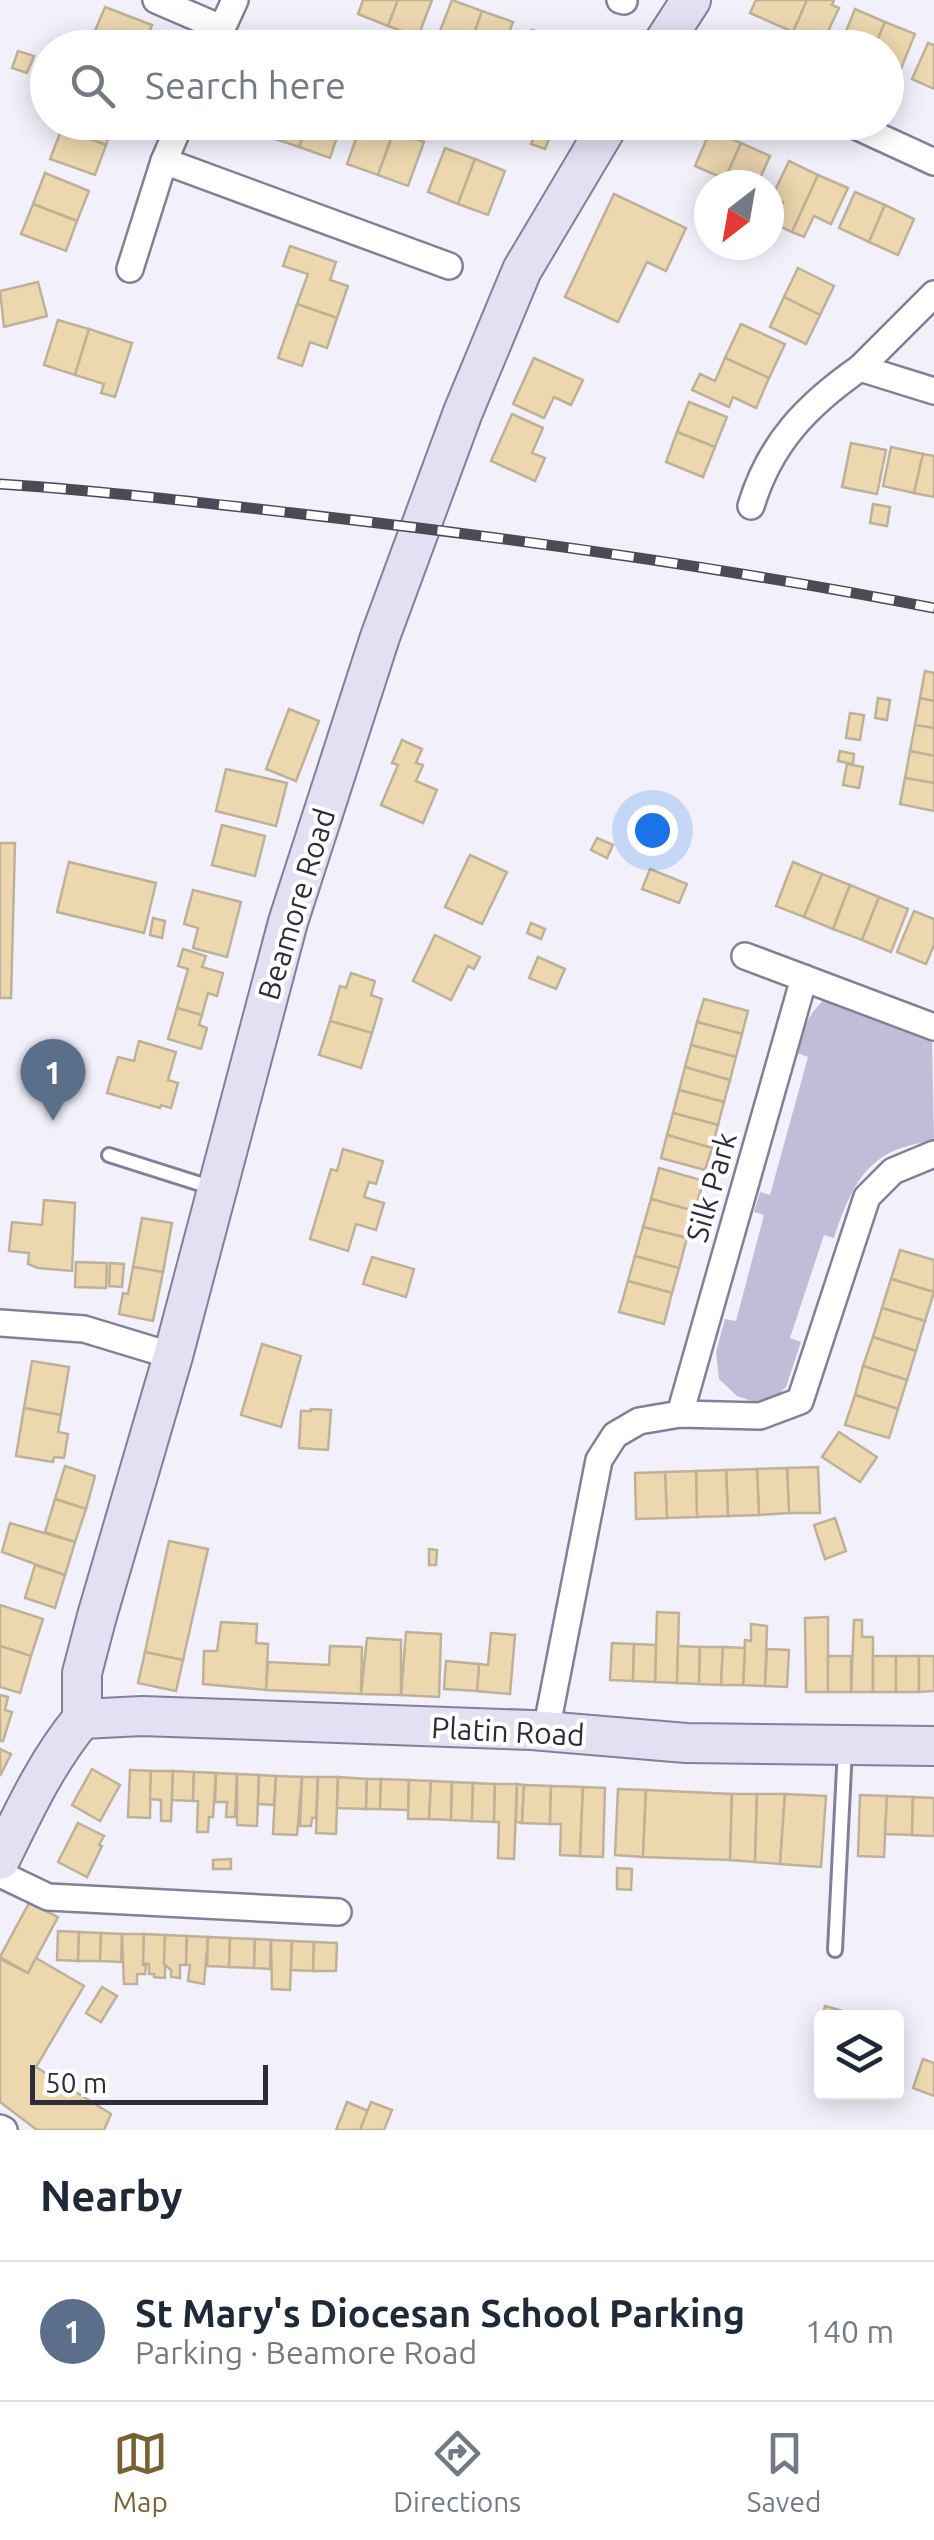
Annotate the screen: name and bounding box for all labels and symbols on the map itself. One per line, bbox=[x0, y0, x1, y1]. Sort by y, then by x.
north arrow bbox=[694, 170, 784, 260]
street label: Beamore Road bbox=[251, 804, 341, 1004]
your location bbox=[627, 805, 678, 856]
pin: 1 bbox=[20, 1038, 86, 1121]
street label: Silk Park bbox=[679, 1128, 743, 1246]
street label: Platin Road bbox=[430, 1710, 586, 1752]
scale bar bbox=[30, 2060, 268, 2104]

